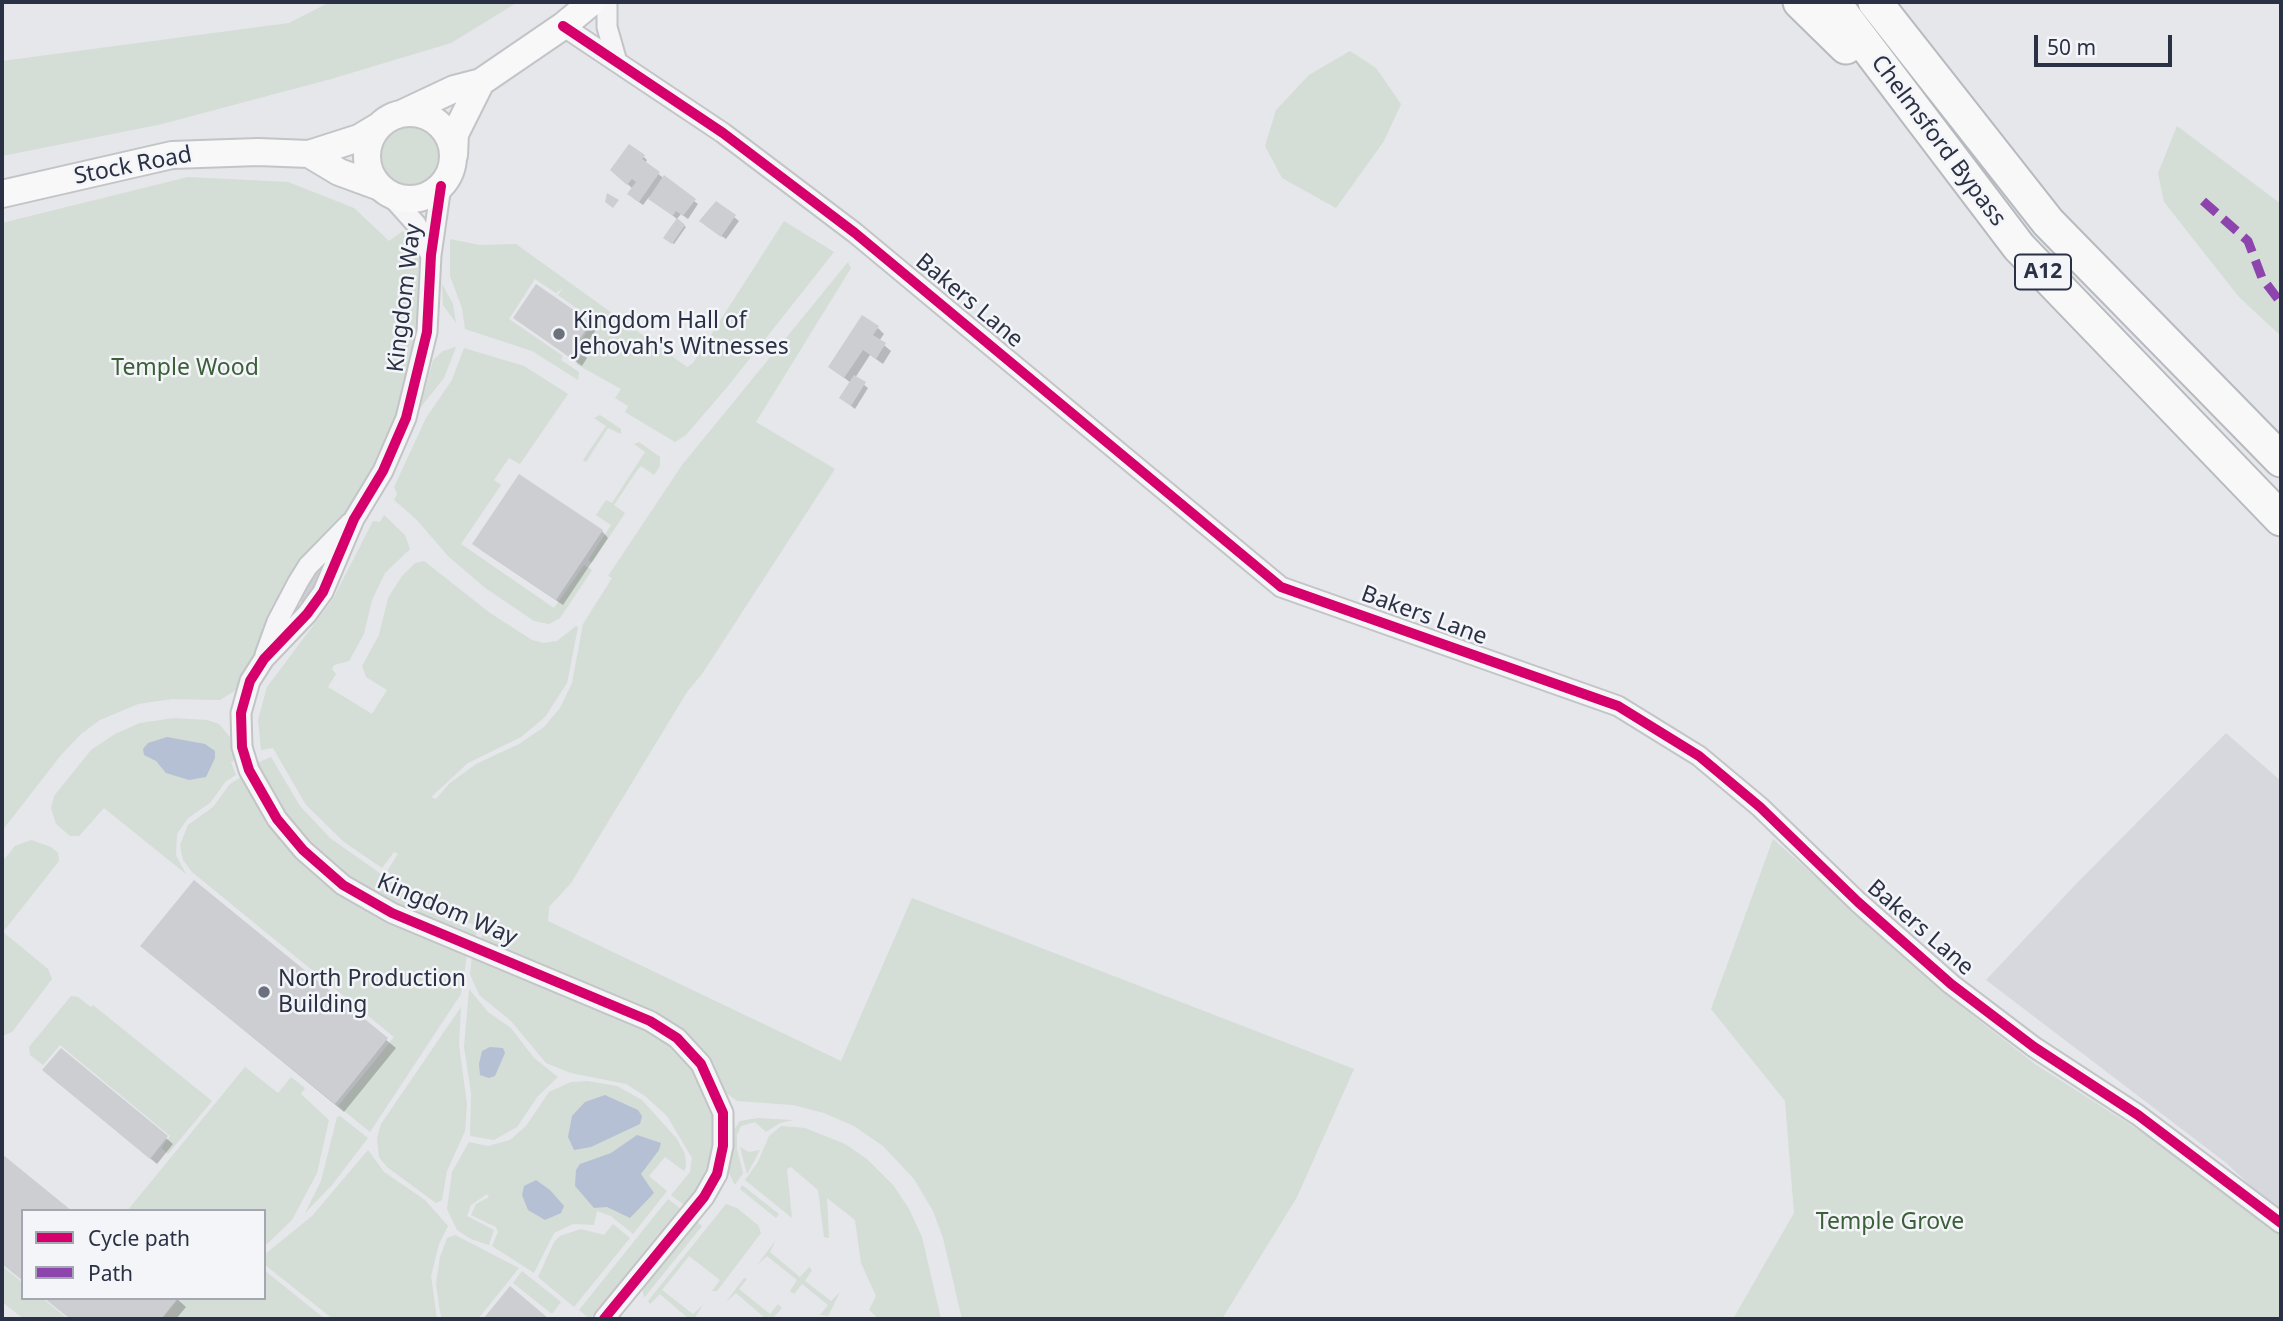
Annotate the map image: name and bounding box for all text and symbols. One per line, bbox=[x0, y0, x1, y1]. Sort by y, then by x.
scale bar bbox=[2038, 21, 2176, 65]
text: 50 m bbox=[2047, 33, 2096, 61]
street label: Chelmsford Bypass bbox=[1865, 50, 2011, 232]
street label: Stock Road bbox=[72, 141, 194, 191]
street label: Kingdom Way bbox=[382, 222, 428, 374]
street label: Bakers Lane bbox=[910, 248, 1028, 354]
road number: A12 bbox=[2015, 254, 2071, 290]
place label: Kingdom Hall of Jehovah's Witnesses bbox=[573, 307, 789, 361]
marker: Kingdom Hall of Jehovah's Witnesses bbox=[551, 326, 567, 342]
park label: Temple Wood bbox=[111, 354, 259, 382]
street label: Bakers Lane bbox=[1357, 581, 1491, 651]
street label: Kingdom Way bbox=[373, 868, 521, 952]
street label: Bakers Lane bbox=[1861, 874, 1979, 982]
place label: North Production Building bbox=[278, 965, 466, 1019]
marker: North Production Building bbox=[256, 984, 272, 1000]
park label: Temple Grove bbox=[1816, 1208, 1964, 1236]
legend bbox=[21, 1209, 266, 1300]
text: Cycle path bbox=[88, 1224, 190, 1252]
text: Path bbox=[88, 1259, 133, 1287]

